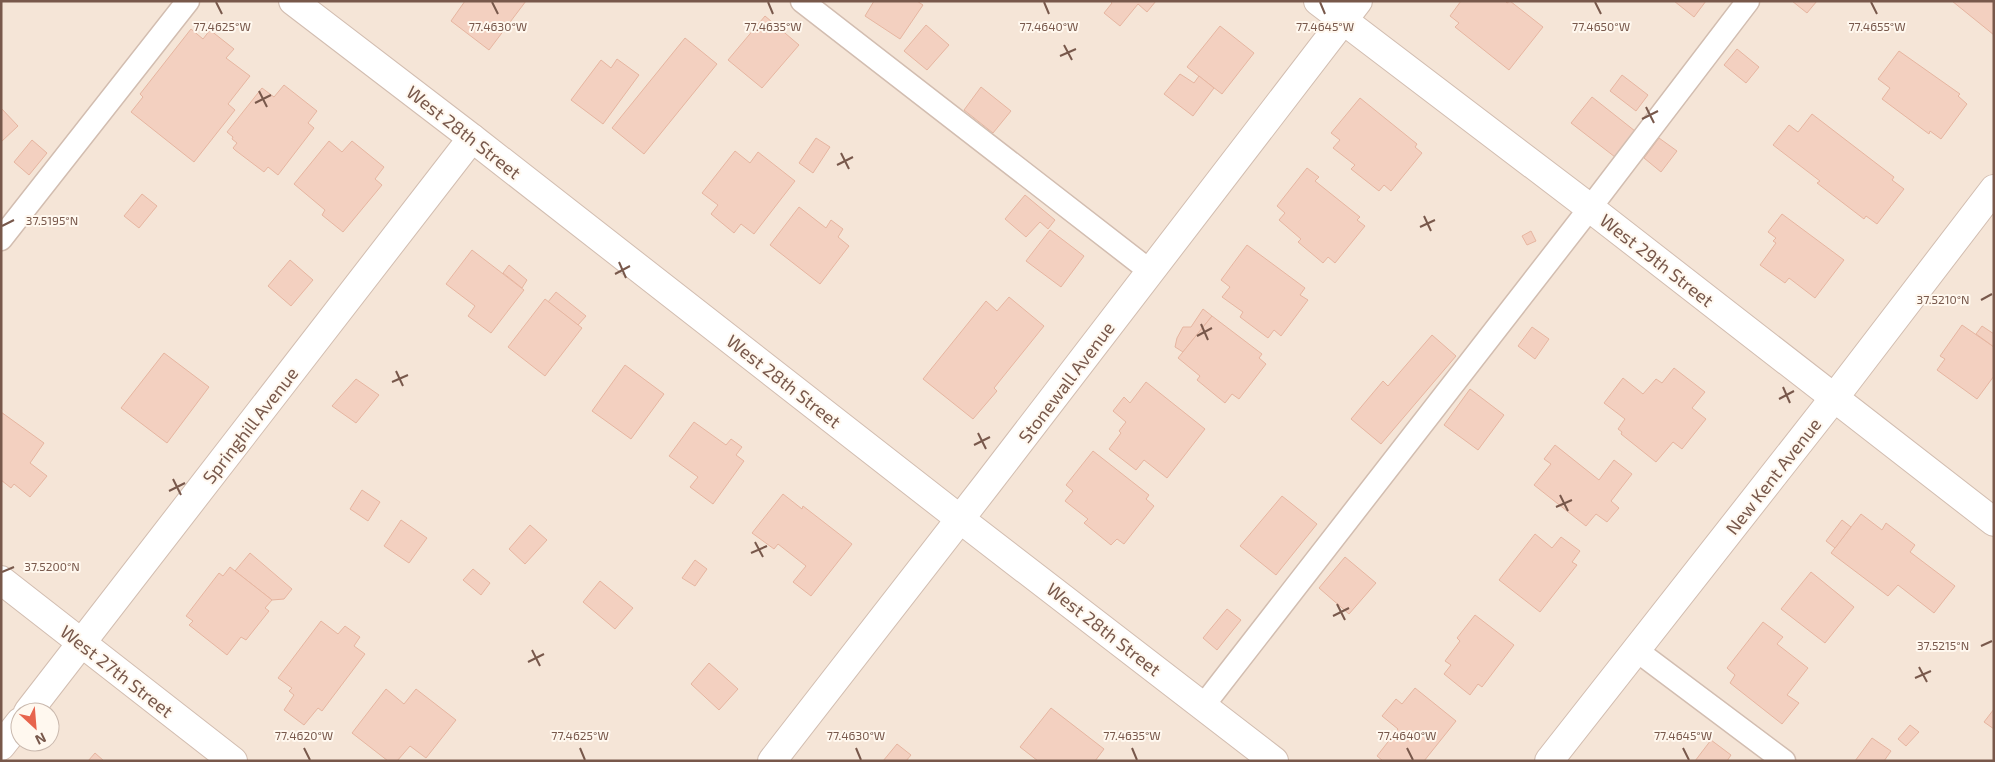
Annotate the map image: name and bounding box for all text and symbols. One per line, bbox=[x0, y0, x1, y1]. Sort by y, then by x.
text: 77.4625°W bbox=[193, 19, 251, 33]
text: 77.4630°W bbox=[469, 19, 527, 33]
text: 77.4635°W bbox=[744, 19, 802, 33]
text: 77.4640°W bbox=[1020, 19, 1078, 33]
text: 77.4645°W bbox=[1296, 19, 1354, 33]
text: 77.4650°W bbox=[1572, 19, 1630, 33]
text: 77.4655°W bbox=[1848, 19, 1906, 33]
street label: West 28th Street bbox=[403, 81, 526, 183]
street label: West 29th Street bbox=[1596, 209, 1718, 311]
text: 37.5195°N bbox=[26, 213, 78, 227]
text: 37.5210°N bbox=[1916, 292, 1970, 306]
street label: Stonewall Avenue bbox=[1013, 317, 1119, 447]
street label: West 28th Street bbox=[723, 330, 846, 432]
street label: Springhill Avenue bbox=[198, 362, 302, 488]
street label: New Kent Avenue bbox=[1721, 413, 1825, 539]
text: 37.5200°N bbox=[24, 559, 80, 573]
street label: West 28th Street bbox=[1043, 578, 1166, 680]
street label: West 27th Street bbox=[56, 620, 178, 722]
text: 37.5215°N bbox=[1917, 638, 1969, 652]
north arrow bbox=[10, 702, 60, 752]
text: 77.4620°W bbox=[275, 728, 333, 742]
text: 77.4625°W bbox=[551, 728, 609, 742]
text: 77.4630°W bbox=[827, 728, 885, 742]
text: 77.4635°W bbox=[1103, 728, 1161, 742]
text: 77.4640°W bbox=[1378, 728, 1436, 742]
text: 77.4645°W bbox=[1654, 728, 1712, 742]
text: N bbox=[33, 729, 49, 749]

